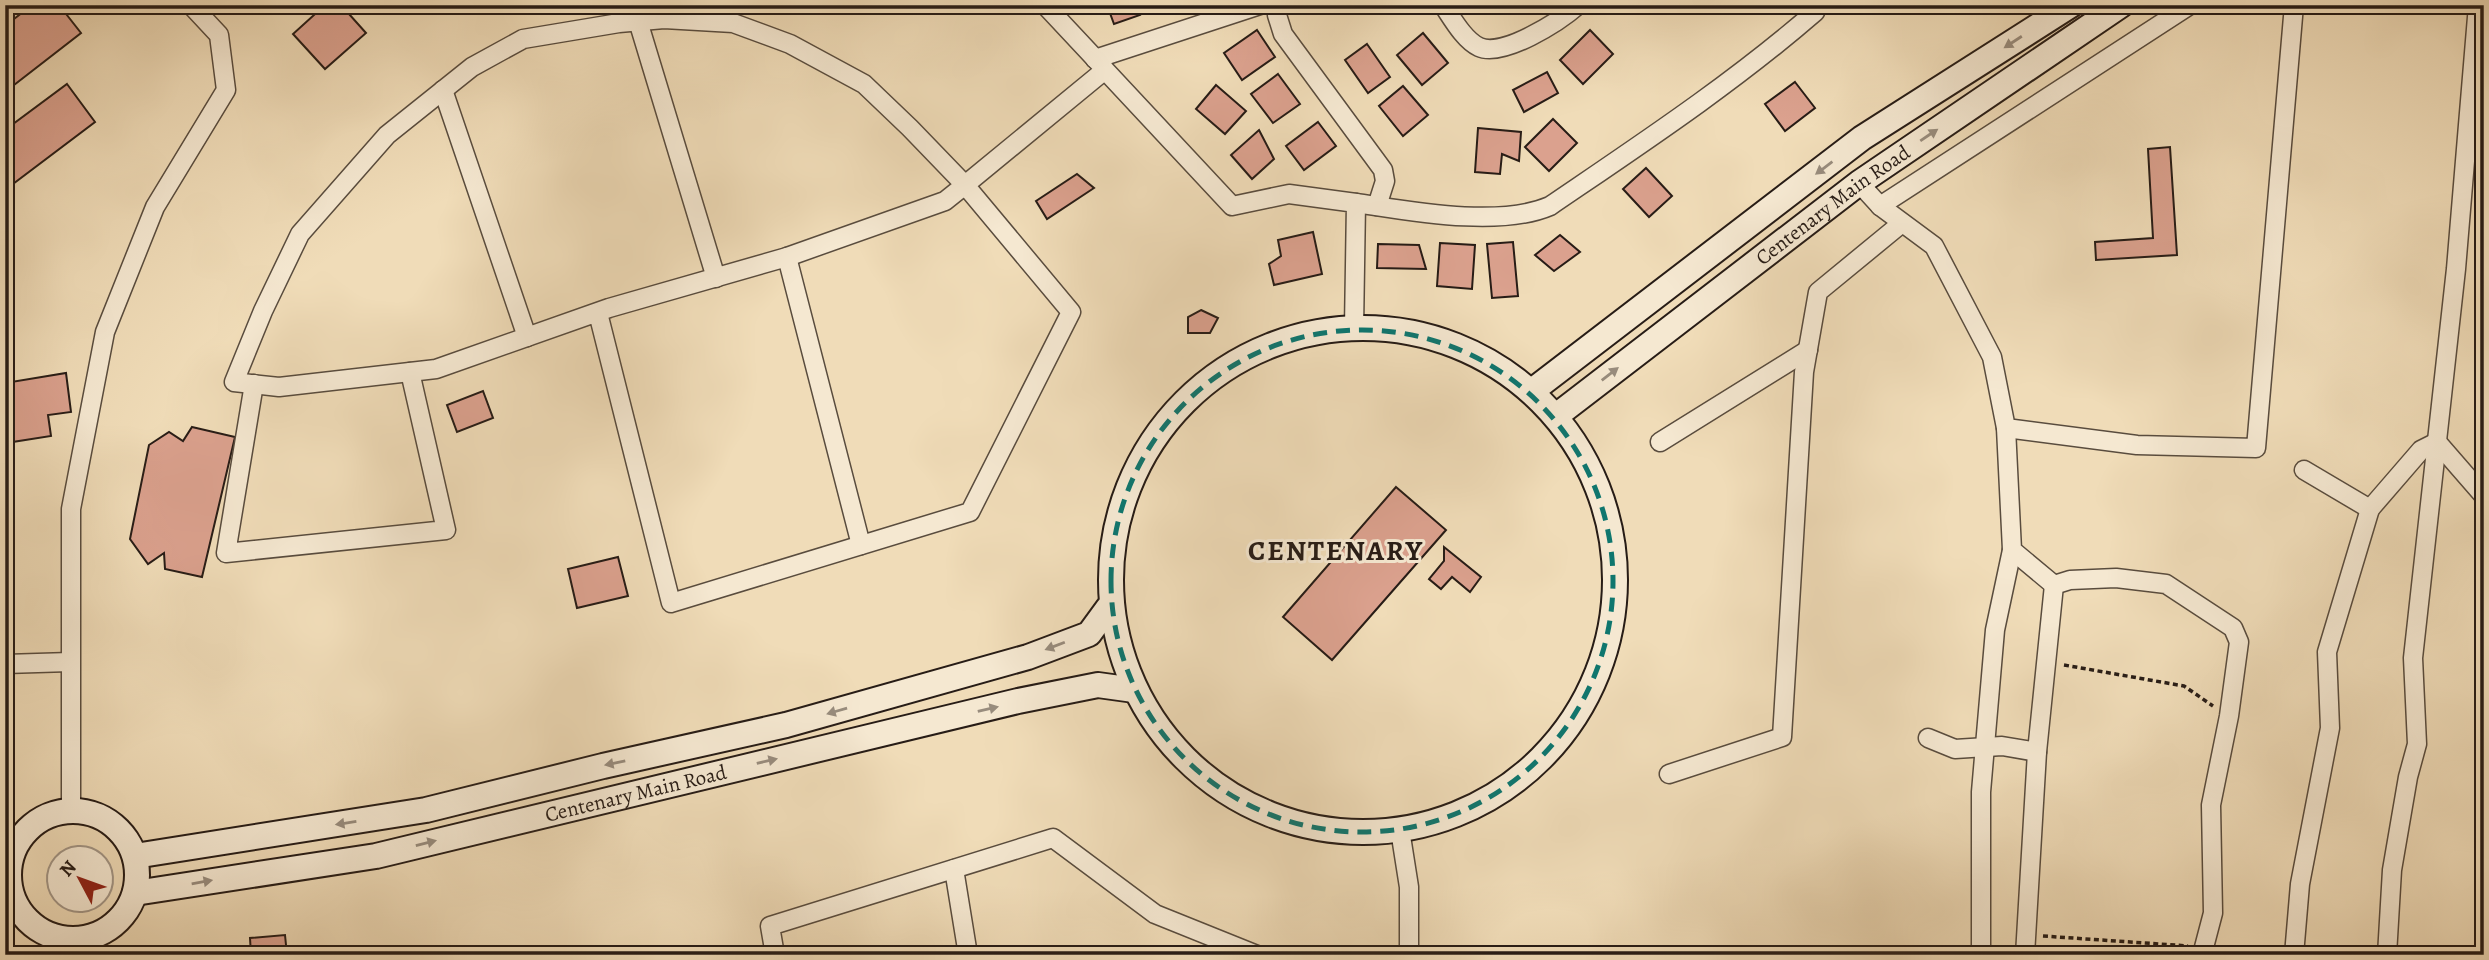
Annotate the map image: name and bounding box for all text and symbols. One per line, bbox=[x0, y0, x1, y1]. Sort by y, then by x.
one-way arrow bbox=[2004, 35, 2023, 48]
one-way arrow bbox=[1920, 128, 1938, 142]
street label: Centenary Main Road bbox=[1750, 138, 1916, 272]
one-way arrow bbox=[1815, 160, 1833, 175]
one-way arrow bbox=[1600, 367, 1618, 382]
district label: CENTENARY bbox=[1248, 532, 1424, 570]
one-way arrow bbox=[1044, 641, 1065, 652]
one-way arrow bbox=[977, 703, 999, 714]
one-way arrow bbox=[826, 706, 847, 716]
one-way arrow bbox=[756, 756, 778, 767]
street label: Centenary Main Road bbox=[542, 758, 730, 829]
one-way arrow bbox=[604, 758, 626, 769]
one-way arrow bbox=[335, 818, 357, 829]
one-way arrow bbox=[416, 837, 438, 848]
north arrow bbox=[46, 844, 116, 914]
text: N bbox=[54, 855, 82, 882]
one-way arrow bbox=[191, 876, 213, 887]

